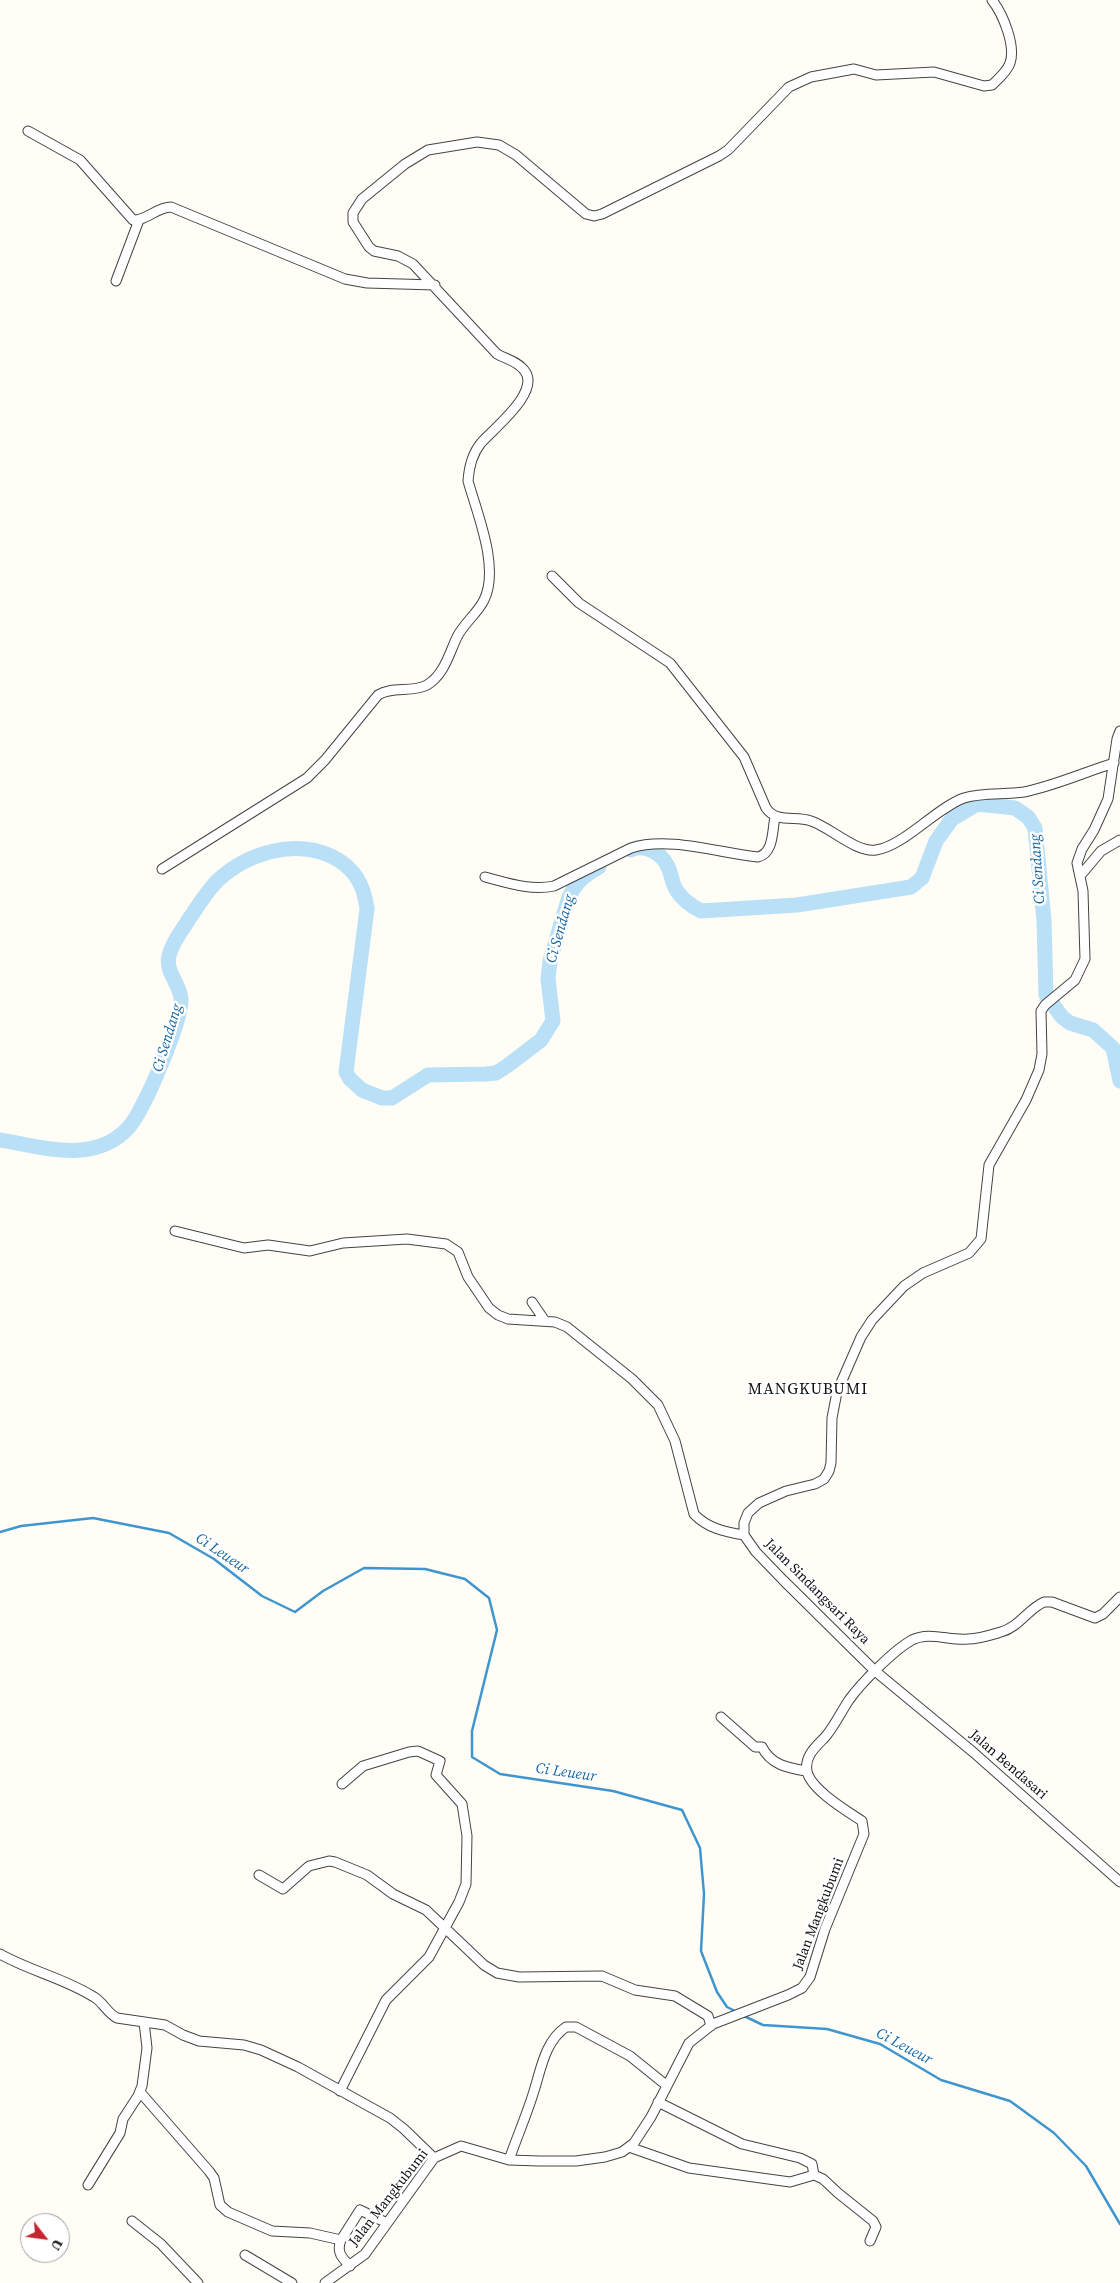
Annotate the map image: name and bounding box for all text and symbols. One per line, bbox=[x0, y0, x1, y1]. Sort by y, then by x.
water label: Ci Sendang bbox=[1027, 833, 1049, 905]
water label: Ci Sendang bbox=[543, 893, 579, 965]
water label: Ci Sendang bbox=[149, 1002, 187, 1074]
district label: MANGKUBUMI bbox=[747, 1380, 869, 1400]
water label: Ci Leueur bbox=[192, 1530, 252, 1578]
street label: Jalan Sindangsari Raya bbox=[761, 1536, 873, 1648]
street label: Jalan Bendasari bbox=[966, 1727, 1050, 1803]
water label: Ci Leueur bbox=[535, 1760, 597, 1786]
street label: Jalan Mangkubumi bbox=[790, 1856, 848, 1972]
water label: Ci Leueur bbox=[873, 2025, 935, 2069]
street label: Jalan Mangkubumi bbox=[346, 2146, 432, 2250]
north arrow bbox=[20, 2213, 70, 2263]
text: U bbox=[46, 2236, 68, 2254]

